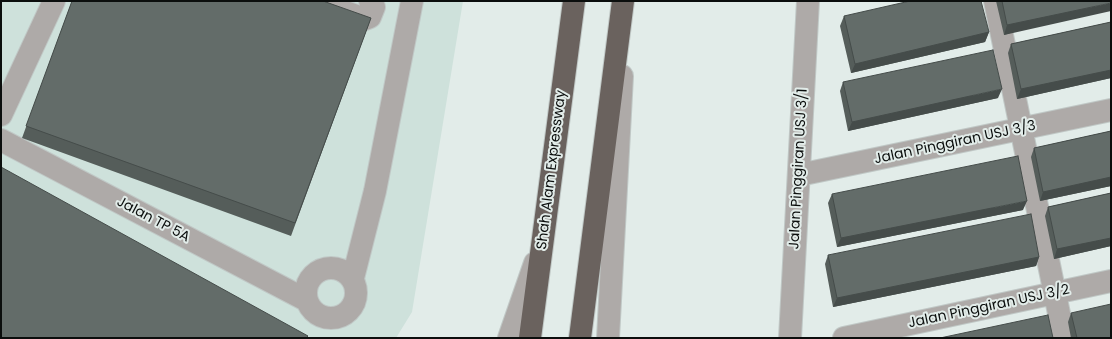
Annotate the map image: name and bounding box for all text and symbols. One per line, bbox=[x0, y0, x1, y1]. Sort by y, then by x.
street label: Jalan Pinggiran USJ 3/1 bbox=[786, 88, 812, 250]
street label: Shah Alam Expressway bbox=[534, 89, 570, 251]
street label: Jalan Pinggiran USJ 3/3 bbox=[873, 118, 1037, 168]
street label: Jalan TP 5A bbox=[114, 194, 192, 246]
street label: Jalan Pinggiran USJ 3/2 bbox=[907, 282, 1071, 332]

